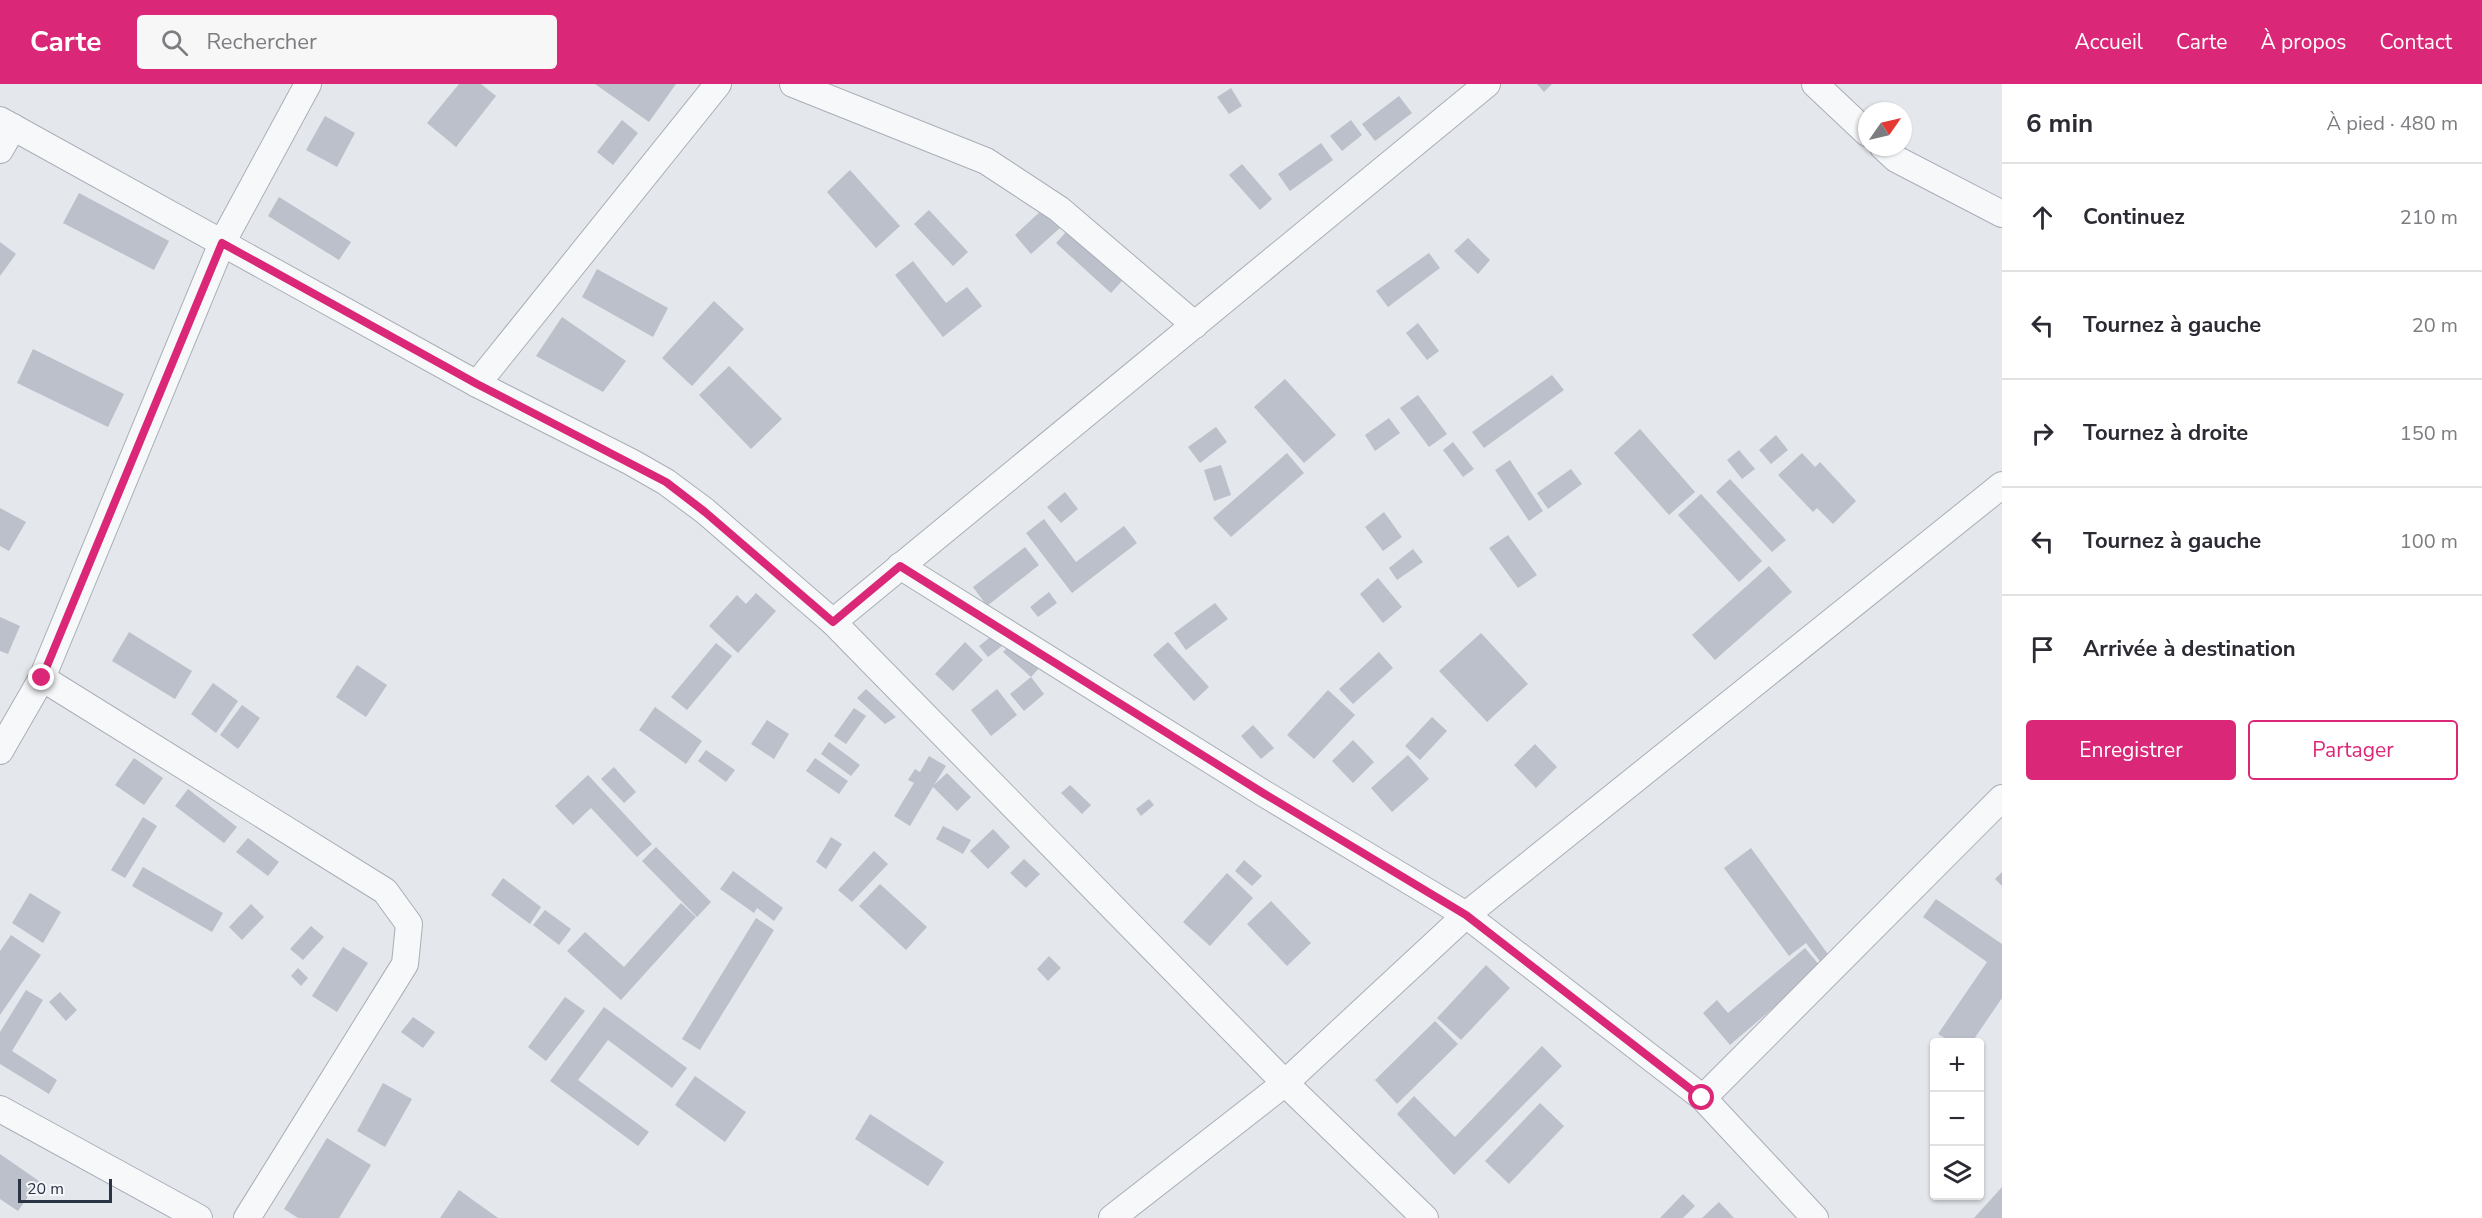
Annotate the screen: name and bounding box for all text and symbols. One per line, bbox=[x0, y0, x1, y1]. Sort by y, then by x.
search box bbox=[137, 15, 557, 69]
text: Carte bbox=[30, 23, 101, 61]
icon: search bbox=[158, 26, 191, 59]
text: Rechercher bbox=[206, 27, 317, 57]
text: Accueil bbox=[2074, 28, 2143, 56]
text: Carte bbox=[2176, 28, 2227, 56]
text: À propos bbox=[2260, 28, 2346, 56]
text: Contact bbox=[2379, 28, 2452, 56]
north arrow bbox=[1858, 102, 1912, 156]
text: 6 min bbox=[2026, 106, 2093, 141]
text: À pied · 480 m bbox=[2327, 110, 2458, 137]
icon: ahead bbox=[2026, 201, 2059, 234]
text: Continuez bbox=[2083, 202, 2185, 232]
text: 210 m bbox=[2400, 204, 2458, 231]
icon: left bbox=[2026, 309, 2059, 342]
text: Tournez à gauche bbox=[2083, 310, 2261, 340]
text: 20 m bbox=[2412, 312, 2458, 339]
icon: right bbox=[2026, 417, 2059, 450]
text: Tournez à droite bbox=[2083, 418, 2248, 448]
text: 150 m bbox=[2400, 420, 2458, 447]
icon: left bbox=[2026, 525, 2059, 558]
text: Tournez à gauche bbox=[2083, 526, 2261, 556]
text: 100 m bbox=[2400, 528, 2458, 555]
icon: arrive bbox=[2026, 633, 2059, 666]
text: Arrivée à destination bbox=[2083, 634, 2296, 664]
route end bbox=[28, 664, 54, 690]
button: Enregistrer bbox=[2026, 720, 2236, 780]
button: Partager bbox=[2248, 720, 2458, 780]
map controls bbox=[1930, 1038, 1984, 1200]
button: + bbox=[1930, 1038, 1984, 1092]
route start bbox=[1688, 1084, 1714, 1110]
button: − bbox=[1930, 1092, 1984, 1146]
button: layers bbox=[1930, 1146, 1984, 1200]
scale bar bbox=[18, 1176, 112, 1204]
text: 20 m bbox=[27, 1178, 64, 1200]

